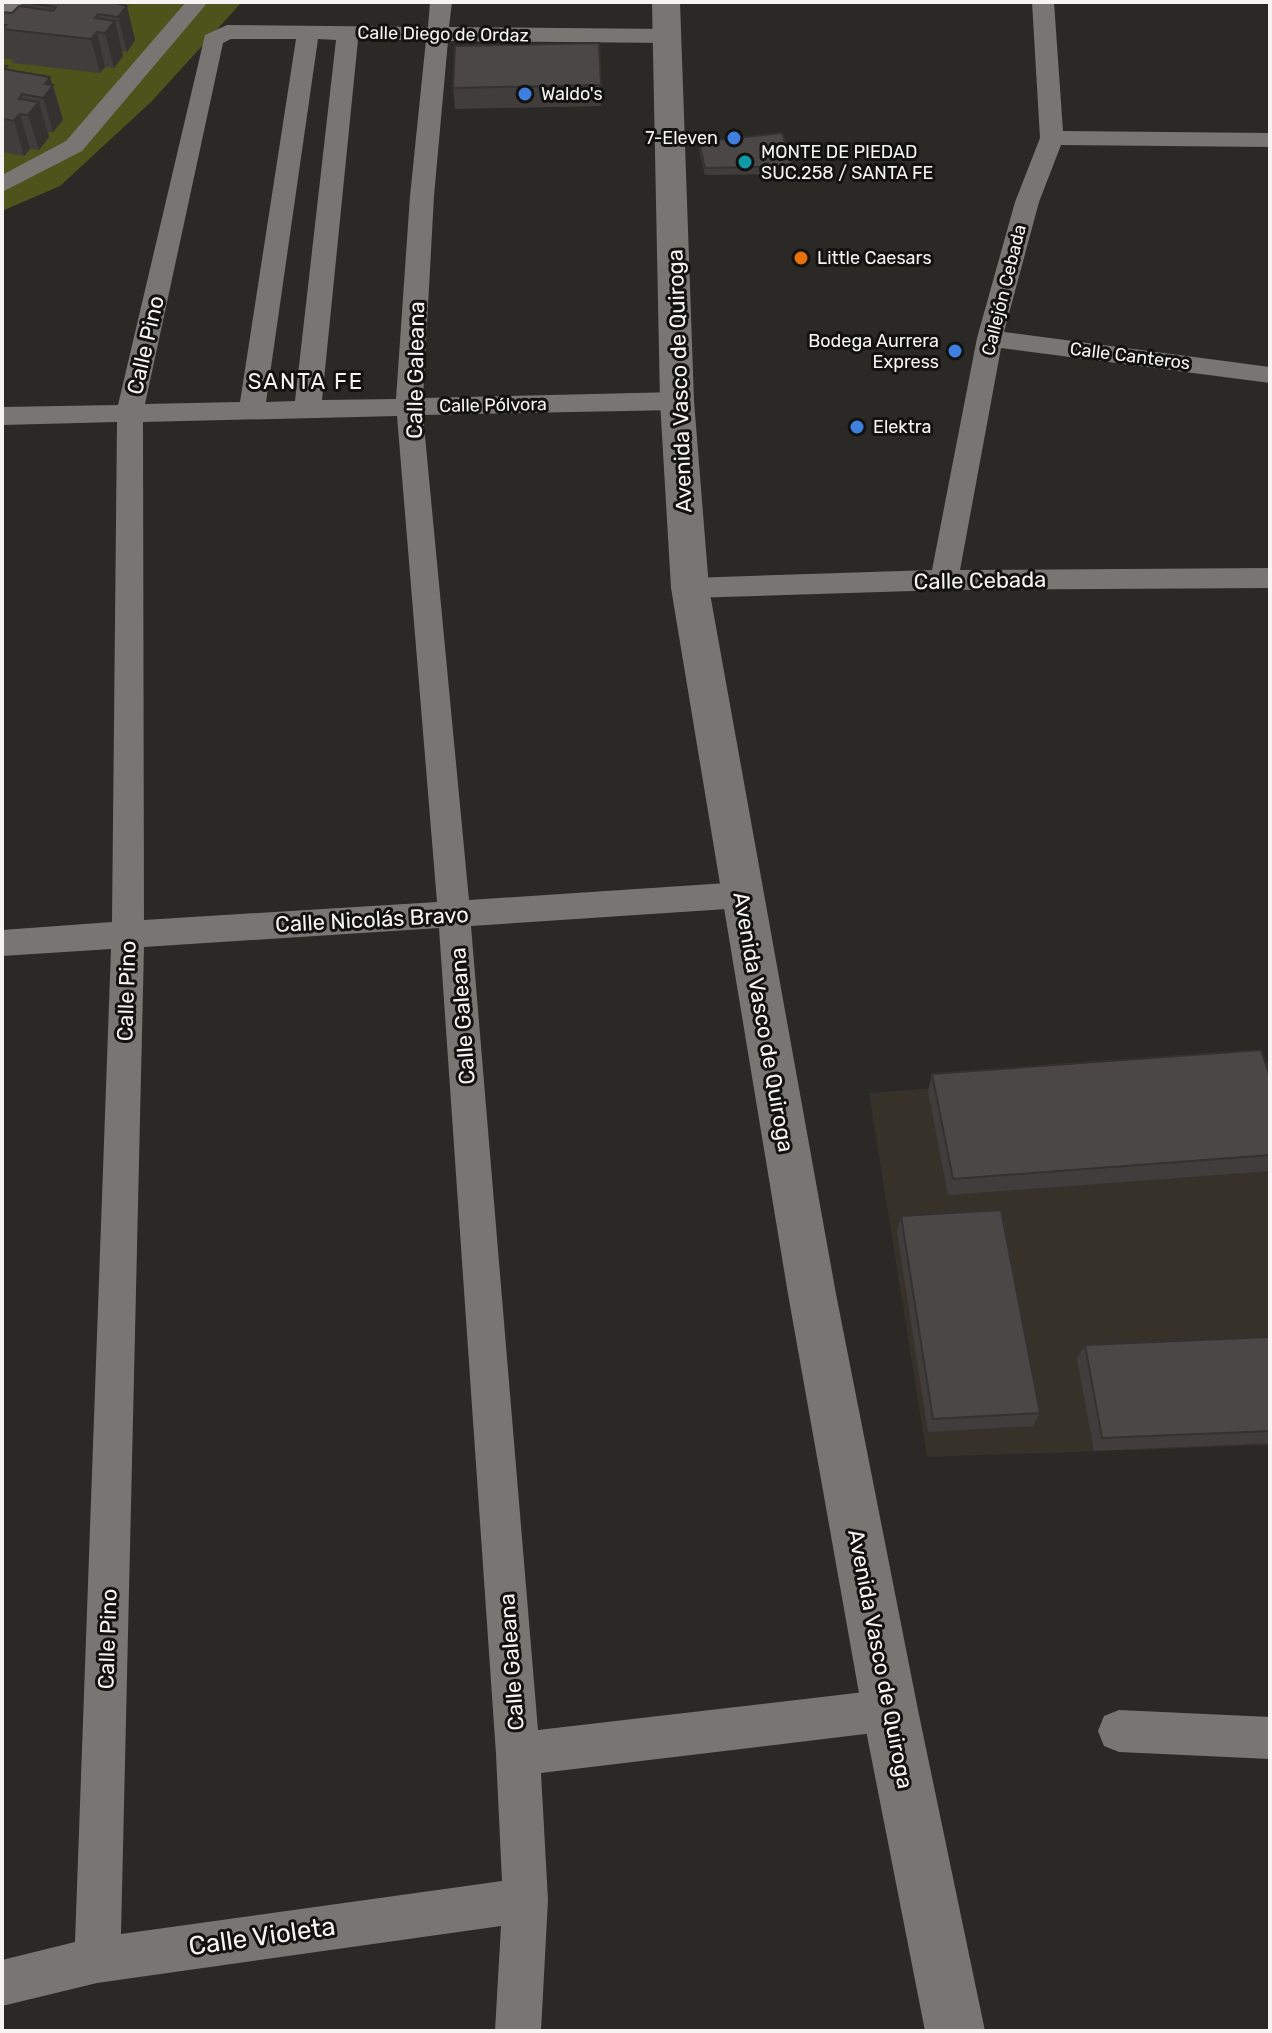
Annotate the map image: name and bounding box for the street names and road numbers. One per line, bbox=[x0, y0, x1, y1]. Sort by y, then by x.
street label: Calle Diego de Ordaz bbox=[357, 22, 529, 46]
street label: Callejón Cebada bbox=[977, 222, 1031, 358]
street label: Avenida Vasco de Quiroga bbox=[661, 249, 698, 513]
street label: Calle Pino bbox=[121, 293, 170, 397]
street label: Calle Galeana bbox=[401, 301, 430, 439]
street label: Calle Canteros bbox=[1069, 338, 1191, 374]
street label: Calle Pólvora bbox=[439, 393, 547, 417]
street label: Calle Cebada bbox=[913, 566, 1047, 595]
street label: Avenida Vasco de Quiroga bbox=[727, 890, 800, 1154]
street label: Calle Nicolás Bravo bbox=[274, 901, 470, 938]
street label: Calle Pino bbox=[111, 940, 142, 1042]
street label: Calle Galeana bbox=[444, 946, 481, 1086]
street label: Avenida Vasco de Quiroga bbox=[842, 1527, 919, 1791]
street label: Calle Pino bbox=[92, 1588, 123, 1690]
street label: Calle Galeana bbox=[493, 1592, 530, 1732]
street label: Calle Violeta bbox=[187, 1911, 338, 1962]

